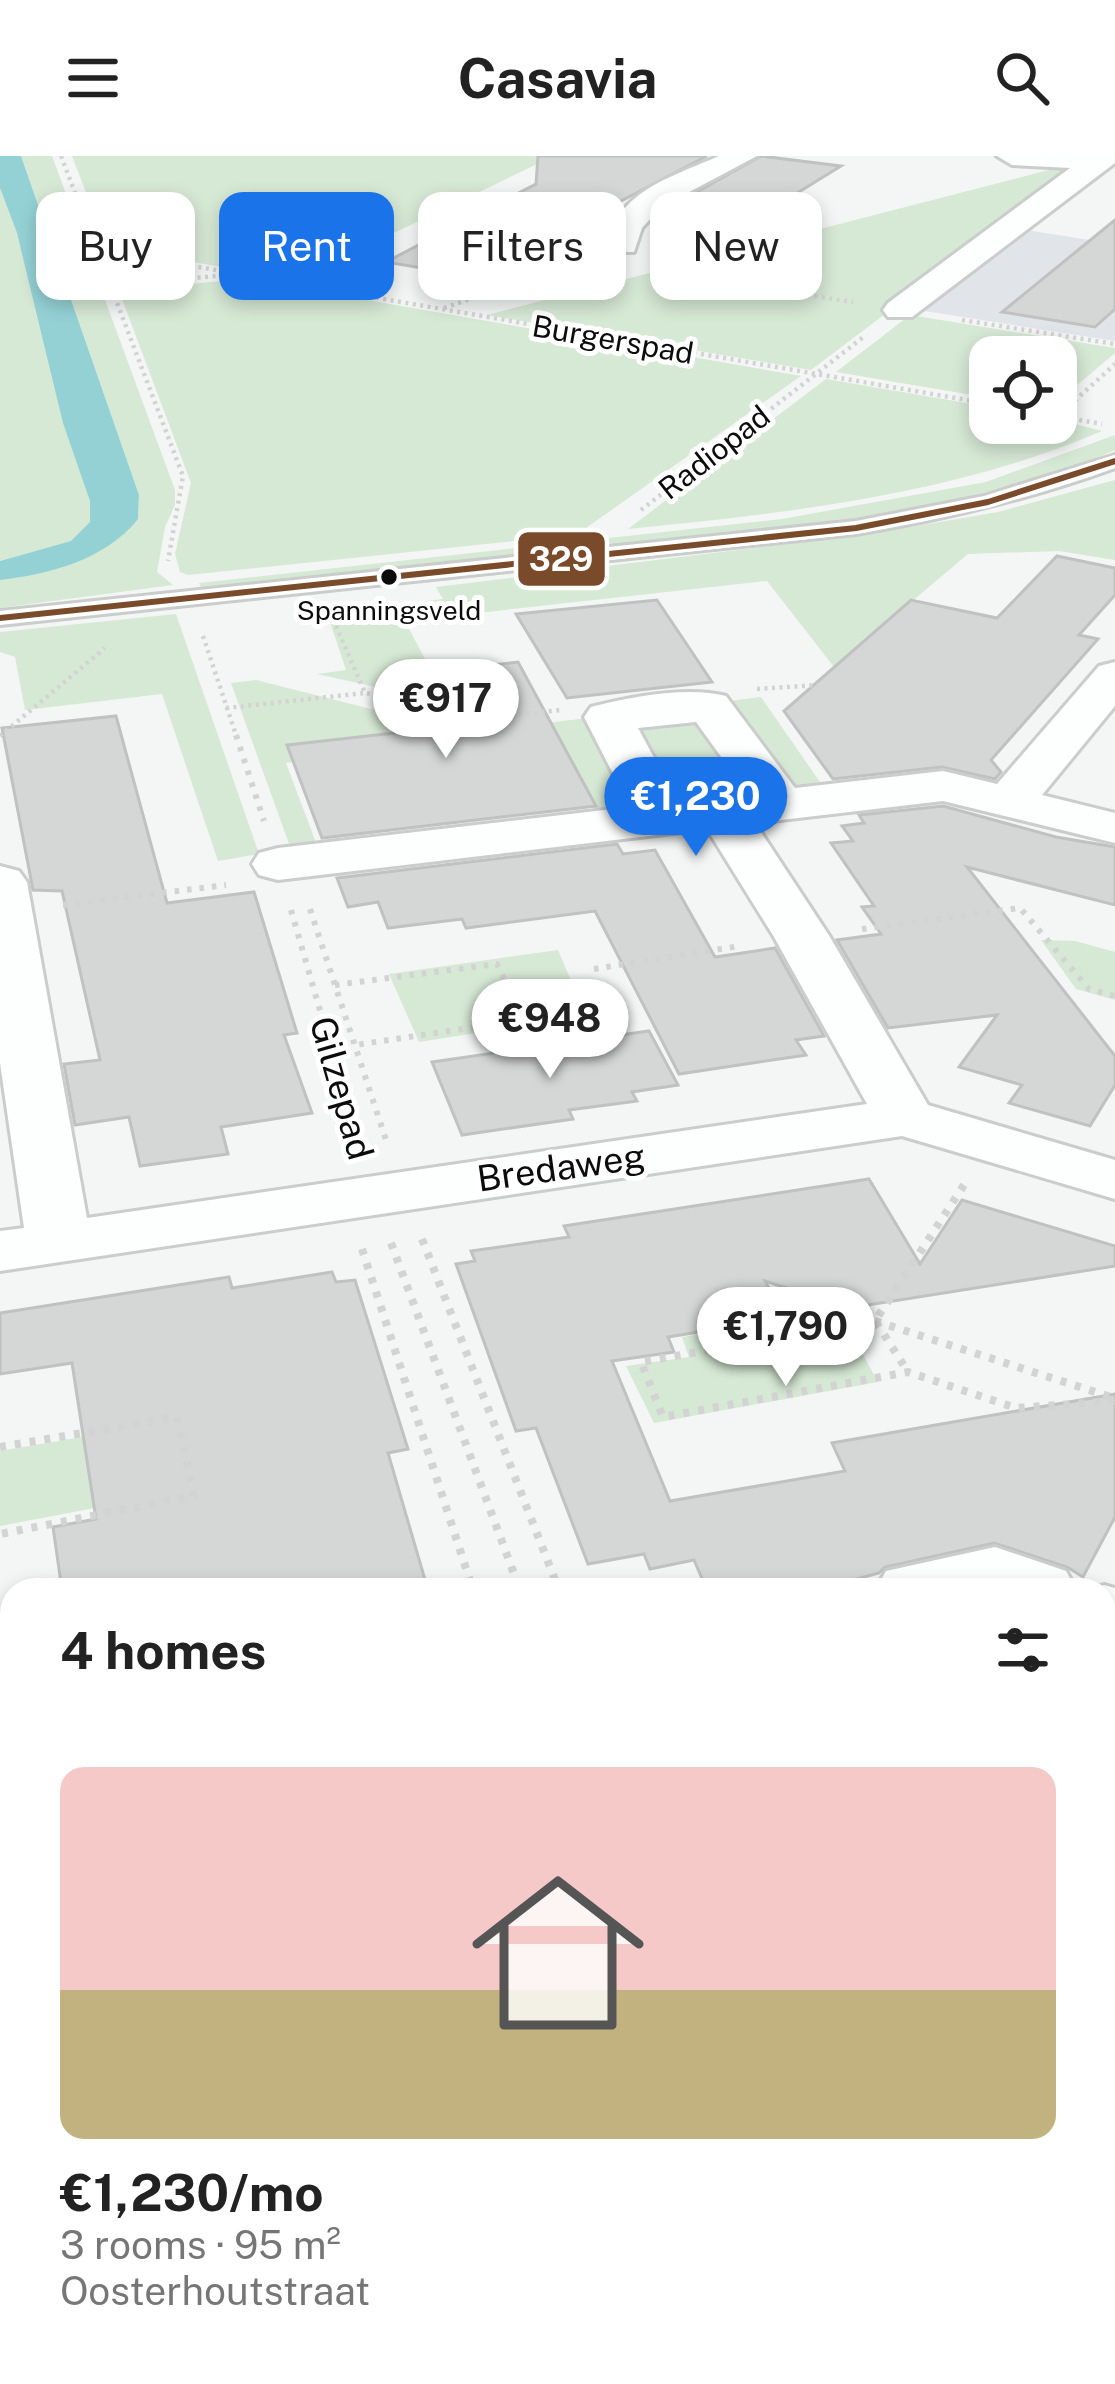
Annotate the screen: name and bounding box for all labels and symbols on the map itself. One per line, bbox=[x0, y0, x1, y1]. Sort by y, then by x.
street label: Burgerspad bbox=[530, 307, 696, 371]
street label: Radiopad bbox=[651, 397, 777, 507]
line badge: 329 bbox=[516, 530, 607, 588]
text: 329 bbox=[529, 540, 593, 578]
marker: Spanningsveld bbox=[378, 566, 400, 588]
place label: Spanningsveld bbox=[297, 594, 481, 626]
pin: €917 bbox=[375, 659, 517, 761]
pin: €1,230 bbox=[598, 757, 794, 859]
pin: €948 bbox=[479, 979, 621, 1081]
street label: Gilzepad bbox=[302, 1012, 382, 1164]
street label: Bredaweg bbox=[474, 1134, 648, 1200]
pin: €1,790 bbox=[688, 1287, 884, 1389]

